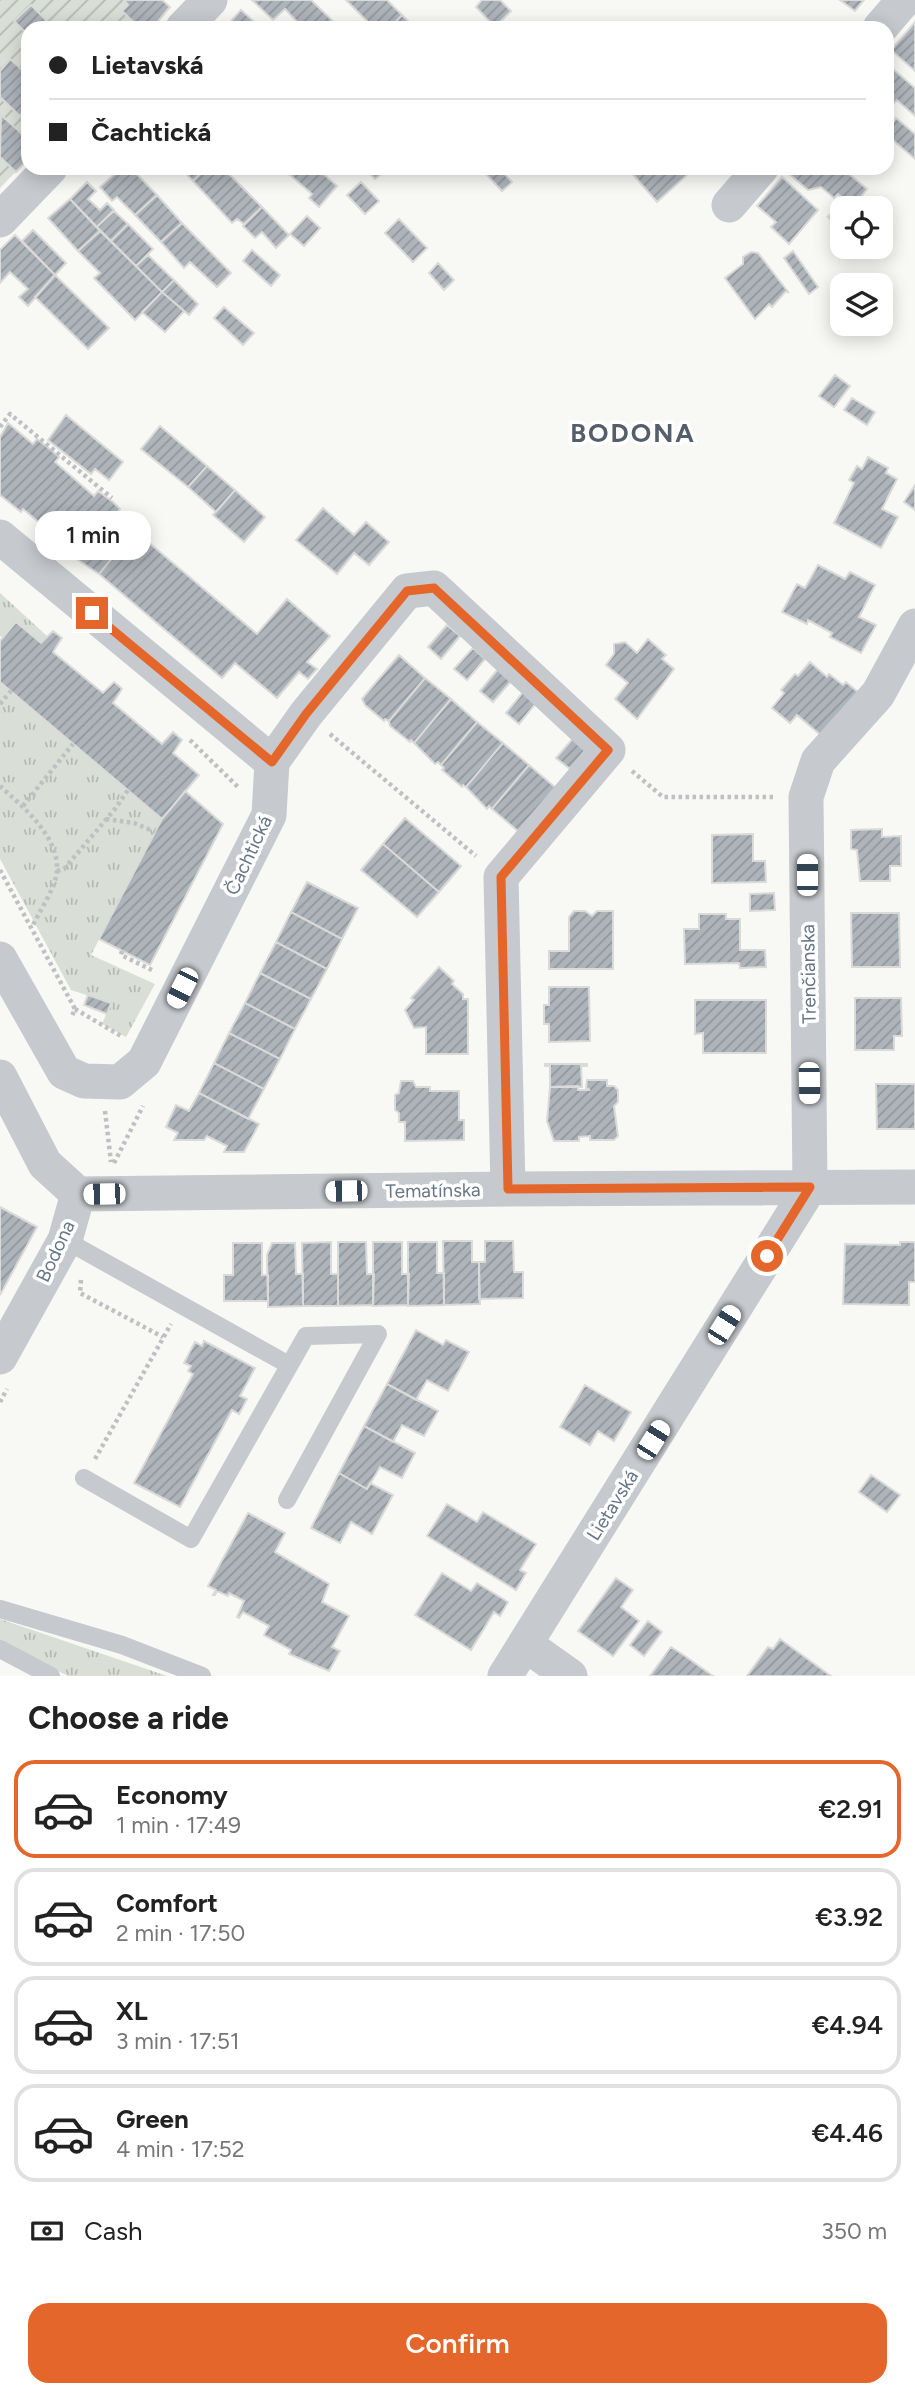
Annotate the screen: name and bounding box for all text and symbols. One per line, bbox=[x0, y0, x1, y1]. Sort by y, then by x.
text: Lietavská bbox=[91, 49, 204, 81]
text: Čachtická bbox=[91, 116, 211, 148]
map controls bbox=[830, 196, 893, 336]
button: locate bbox=[830, 196, 893, 259]
button: layers bbox=[830, 273, 893, 336]
district label: BODONA bbox=[570, 417, 696, 449]
callout: 1 min bbox=[34, 512, 150, 560]
text: 1 min bbox=[66, 521, 120, 549]
route end bbox=[76, 597, 108, 629]
street label: Čachtická bbox=[220, 812, 277, 899]
car bbox=[797, 854, 818, 896]
street label: Trenčianska bbox=[796, 924, 821, 1024]
car bbox=[164, 965, 201, 1011]
car bbox=[799, 1062, 820, 1104]
street label: Tematínska bbox=[385, 1178, 481, 1203]
car bbox=[325, 1180, 368, 1202]
car bbox=[83, 1183, 126, 1205]
street label: Bodona bbox=[31, 1217, 80, 1286]
route start bbox=[751, 1240, 783, 1272]
car bbox=[704, 1302, 745, 1348]
car bbox=[633, 1417, 674, 1463]
street label: Lietavská bbox=[582, 1466, 643, 1545]
text: Choose a ride bbox=[28, 1699, 229, 1737]
icon: car bbox=[32, 1778, 95, 1841]
text: Economy bbox=[116, 1779, 228, 1811]
text: €2.91 bbox=[819, 1793, 883, 1825]
text: 1 min · 17:49 bbox=[116, 1811, 241, 1839]
icon: car bbox=[32, 1886, 95, 1949]
text: Comfort bbox=[116, 1887, 218, 1919]
text: €3.92 bbox=[815, 1901, 883, 1933]
text: 2 min · 17:50 bbox=[116, 1919, 245, 1947]
icon: car bbox=[32, 1994, 95, 2057]
text: XL bbox=[116, 1995, 148, 2027]
text: €4.94 bbox=[812, 2009, 883, 2041]
text: 3 min · 17:51 bbox=[116, 2027, 240, 2055]
icon: car bbox=[32, 2102, 95, 2165]
text: Green bbox=[116, 2103, 189, 2135]
text: €4.46 bbox=[812, 2117, 883, 2149]
text: 4 min · 17:52 bbox=[116, 2135, 245, 2163]
icon: cash bbox=[28, 2212, 66, 2250]
text: Cash bbox=[84, 2215, 143, 2247]
text: 350 m bbox=[821, 2217, 887, 2245]
button: Confirm bbox=[28, 2303, 887, 2383]

